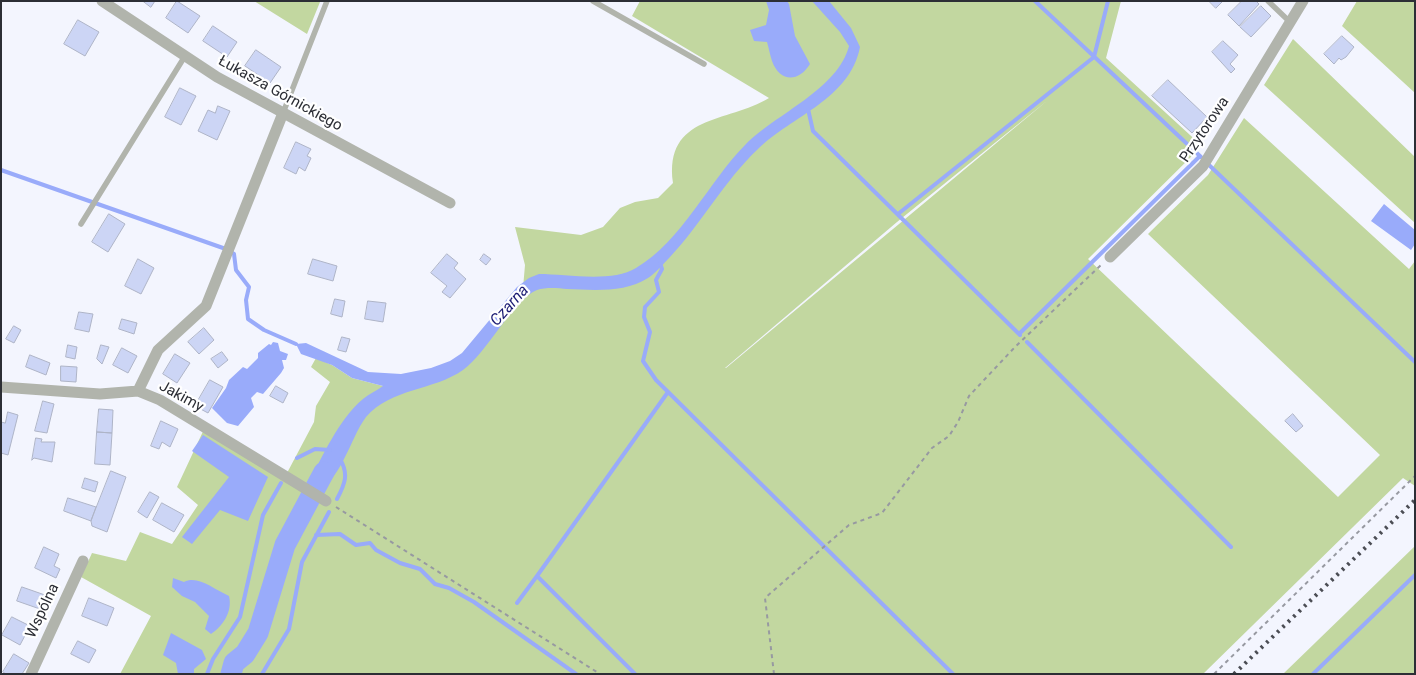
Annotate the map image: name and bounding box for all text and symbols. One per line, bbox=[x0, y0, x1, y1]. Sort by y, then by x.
street label: Łukasza Górnickiego bbox=[215, 52, 345, 136]
street label: Przytorowa bbox=[1176, 94, 1234, 166]
water label: Czarna bbox=[487, 282, 533, 330]
street label: Jakimy bbox=[156, 378, 206, 416]
street label: Wspólna bbox=[23, 581, 63, 641]

